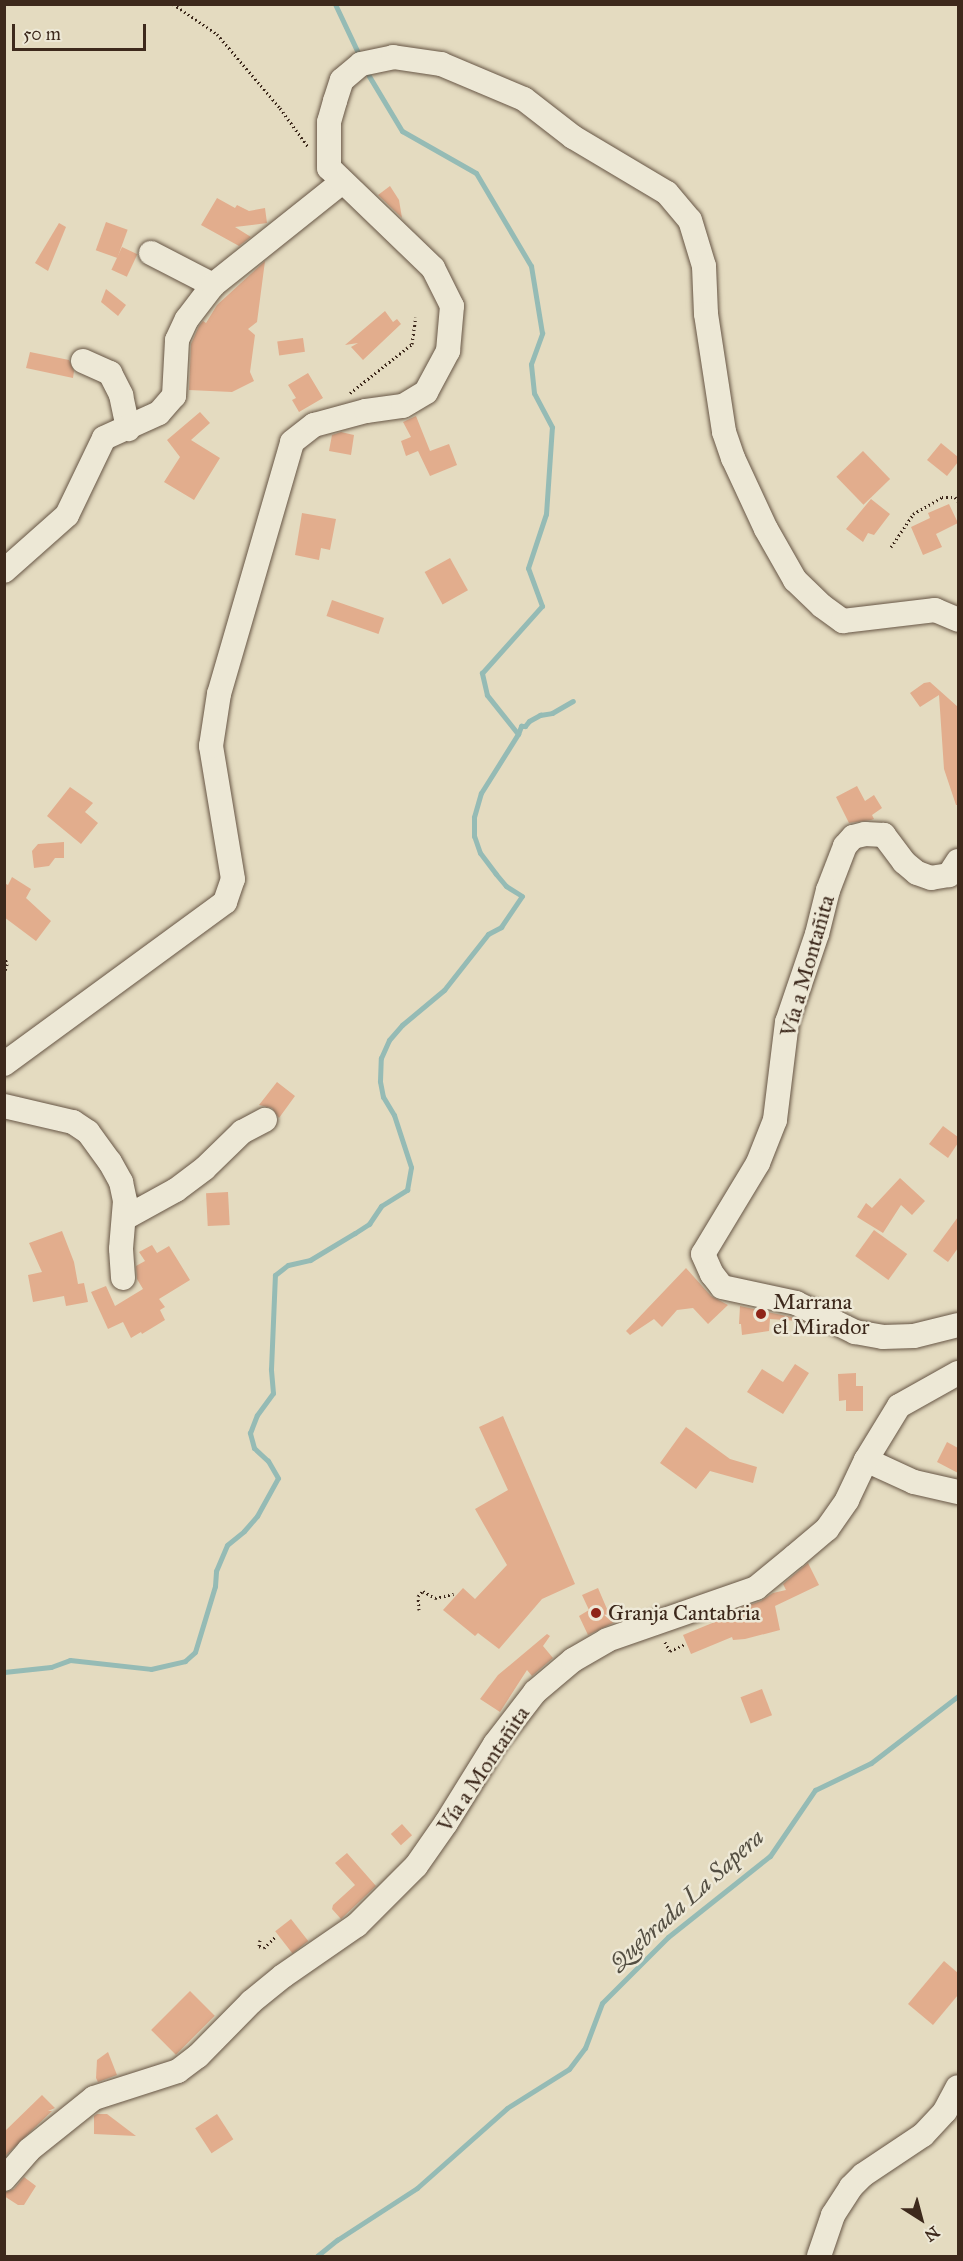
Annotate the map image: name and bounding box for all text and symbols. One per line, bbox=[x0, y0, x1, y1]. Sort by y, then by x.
scale bar bbox=[15, 12, 148, 50]
text: 50 m bbox=[23, 23, 61, 45]
street label: Vía a Montañita bbox=[774, 892, 840, 1040]
place label: Marrana el Mirador bbox=[773, 1288, 870, 1340]
marker: Marrana el Mirador bbox=[754, 1307, 768, 1321]
place label: Granja Cantabria bbox=[608, 1600, 760, 1626]
marker: Granja Cantabria bbox=[589, 1606, 603, 1620]
street label: Vía a Montañita bbox=[431, 1701, 535, 1837]
water label: Quebrada La Sapera bbox=[604, 1823, 770, 1977]
north arrow bbox=[891, 2189, 951, 2249]
text: N bbox=[921, 2222, 943, 2246]

